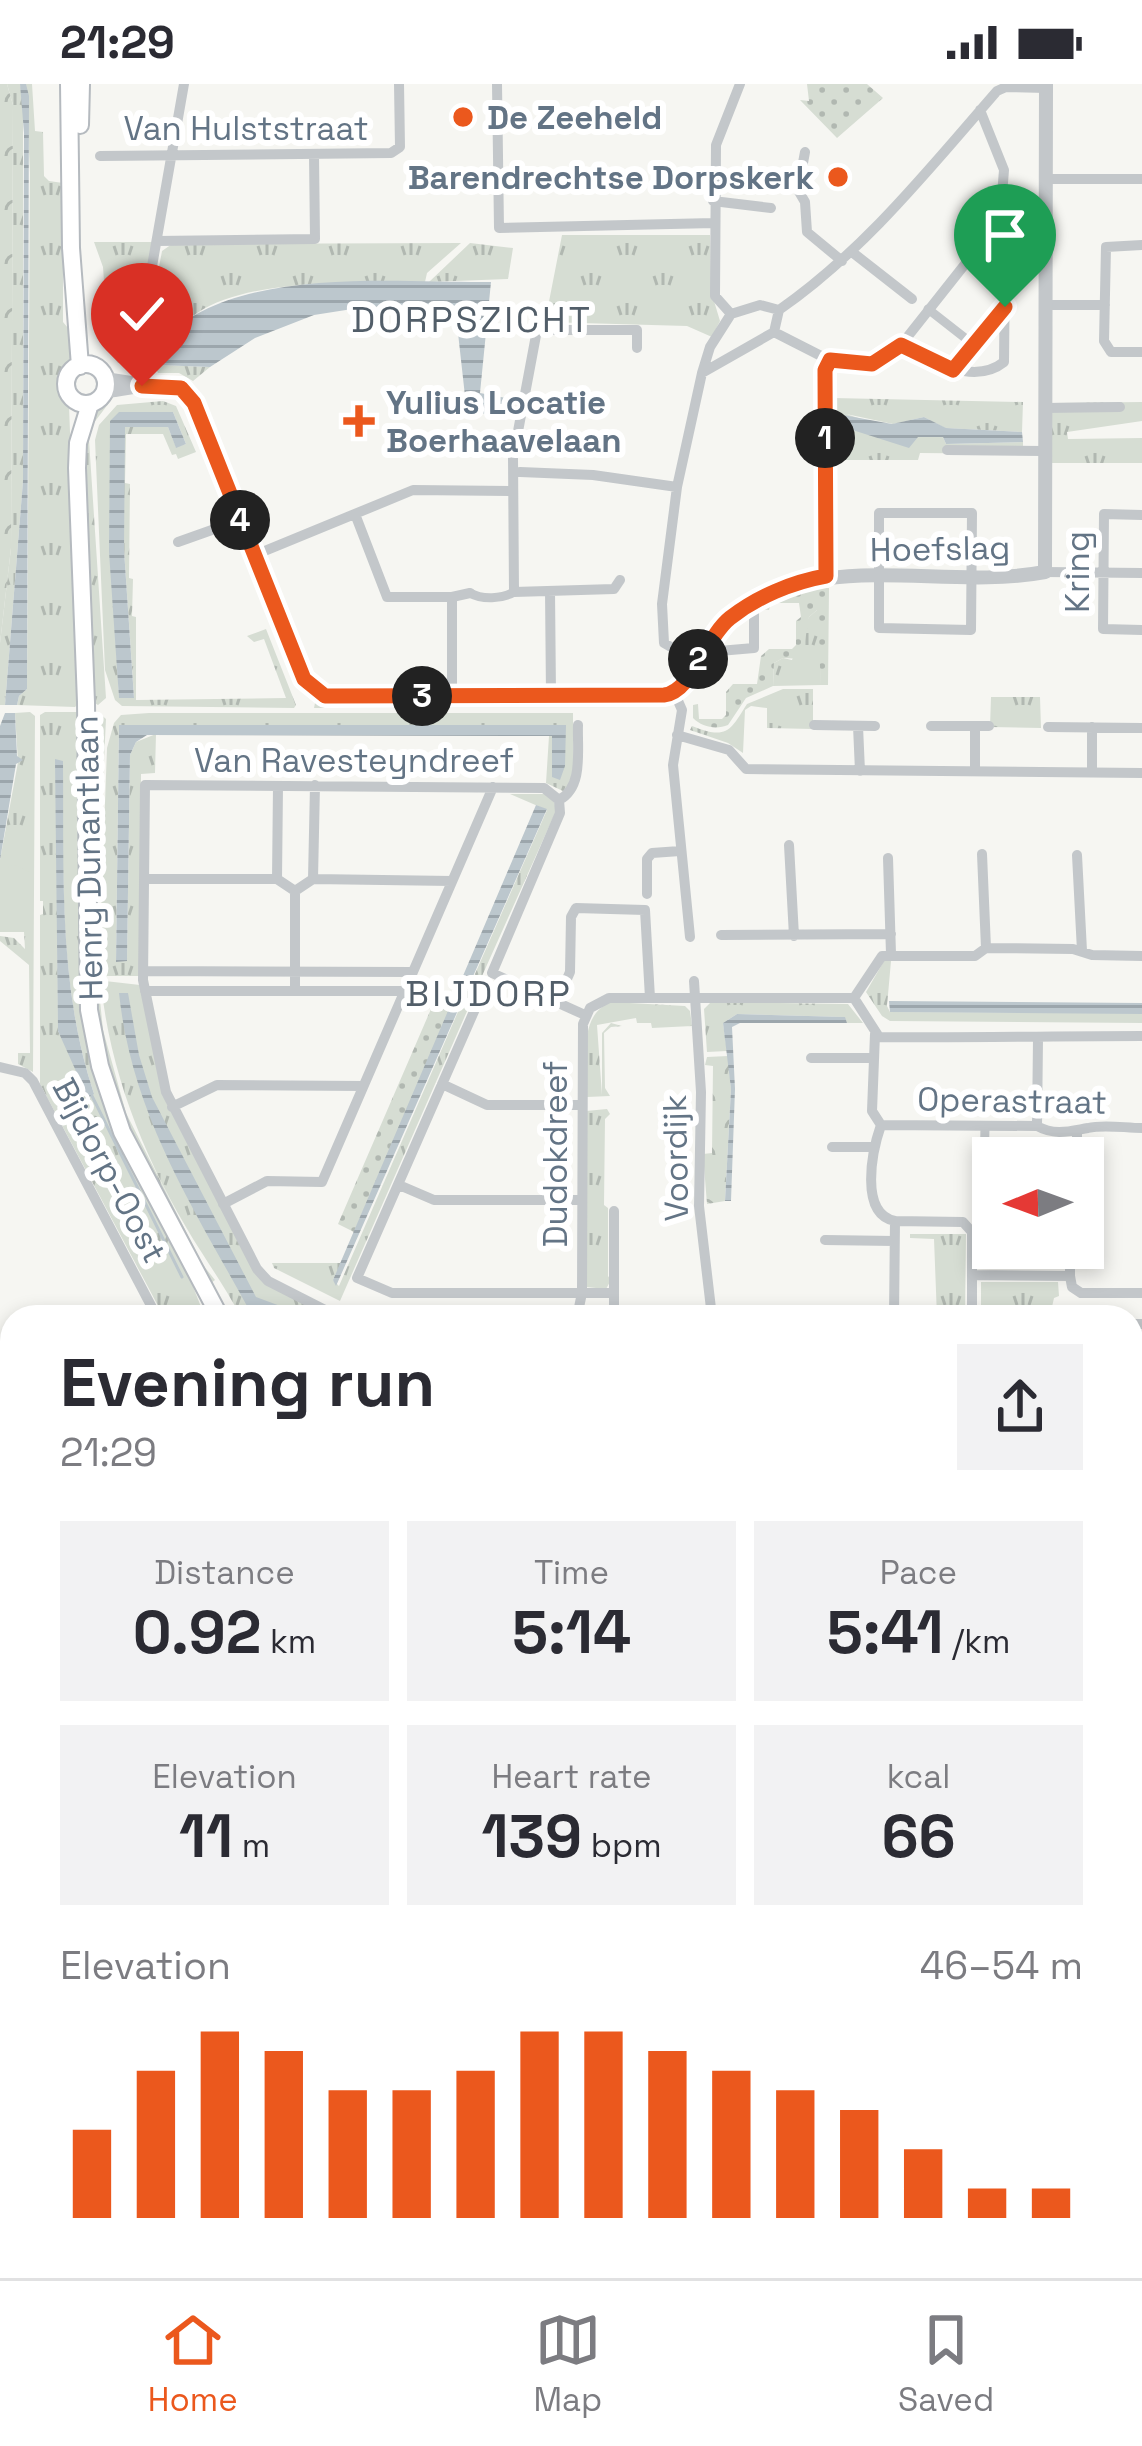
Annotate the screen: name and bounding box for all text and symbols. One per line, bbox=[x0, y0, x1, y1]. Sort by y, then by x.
text: 21:29 bbox=[60, 14, 175, 71]
place label: De Zeeheld bbox=[487, 97, 662, 139]
marker: De Zeeheld bbox=[450, 104, 476, 130]
street label: Van Hulststraat bbox=[123, 108, 369, 150]
place label: Barendrechtse Dorpskerk bbox=[408, 157, 814, 199]
marker: Barendrechtse Dorpskerk bbox=[825, 164, 851, 190]
pin bbox=[954, 184, 1056, 307]
icon: arrive bbox=[972, 202, 1038, 268]
pin bbox=[91, 263, 193, 386]
icon: check bbox=[109, 281, 175, 347]
district label: DORPSZICHT bbox=[351, 297, 593, 343]
place label: Yulius Locatie Boerhaavelaan bbox=[386, 382, 622, 462]
marker: Yulius Locatie Boerhaavelaan bbox=[343, 405, 375, 437]
pin: 1 bbox=[795, 408, 855, 468]
text: 1 bbox=[818, 417, 832, 459]
pin: 4 bbox=[210, 490, 270, 550]
text: 4 bbox=[230, 499, 251, 541]
street label: Hoefslag bbox=[869, 527, 1011, 571]
street label: Kring bbox=[1057, 531, 1099, 613]
pin: 2 bbox=[668, 629, 728, 689]
text: 2 bbox=[688, 638, 708, 680]
pin: 3 bbox=[392, 666, 452, 726]
text: 3 bbox=[412, 675, 432, 717]
street label: Henry Dunantlaan bbox=[66, 715, 112, 1001]
street label: Van Ravesteyndreef bbox=[194, 740, 514, 782]
district label: BIJDORP bbox=[405, 971, 573, 1017]
street label: Dudokdreef bbox=[535, 1061, 577, 1247]
street label: Bijdorp-Oost bbox=[43, 1071, 175, 1270]
street label: Operastraat bbox=[917, 1078, 1107, 1124]
street label: Voordijk bbox=[654, 1094, 698, 1222]
north arrow bbox=[972, 1137, 1104, 1269]
map controls bbox=[972, 1137, 1104, 1269]
text: Evening run bbox=[60, 1341, 435, 1425]
button: share bbox=[957, 1344, 1083, 1470]
text: 21:29 bbox=[60, 1428, 157, 1477]
text: Distance bbox=[154, 1552, 295, 1594]
text: Time bbox=[534, 1552, 609, 1594]
text: Pace bbox=[880, 1552, 957, 1594]
text: 0.92 bbox=[133, 1594, 262, 1671]
text: 5:14 bbox=[512, 1594, 631, 1671]
text: 5:41 bbox=[827, 1594, 944, 1671]
text: km bbox=[262, 1621, 316, 1663]
text: /km bbox=[944, 1621, 1010, 1663]
text: Elevation bbox=[152, 1756, 297, 1798]
text: Heart rate bbox=[491, 1756, 652, 1798]
text: kcal bbox=[887, 1756, 950, 1798]
text: 11 bbox=[179, 1798, 233, 1875]
text: 139 bbox=[481, 1798, 582, 1875]
text: 66 bbox=[881, 1798, 956, 1875]
text: m bbox=[233, 1825, 270, 1867]
text: bpm bbox=[582, 1825, 662, 1867]
text: Elevation bbox=[60, 1941, 231, 1990]
text: 46–54 m bbox=[920, 1941, 1083, 1990]
tab: Home bbox=[148, 2307, 238, 2421]
tab: Map bbox=[533, 2307, 602, 2421]
tab: Saved bbox=[898, 2307, 994, 2421]

